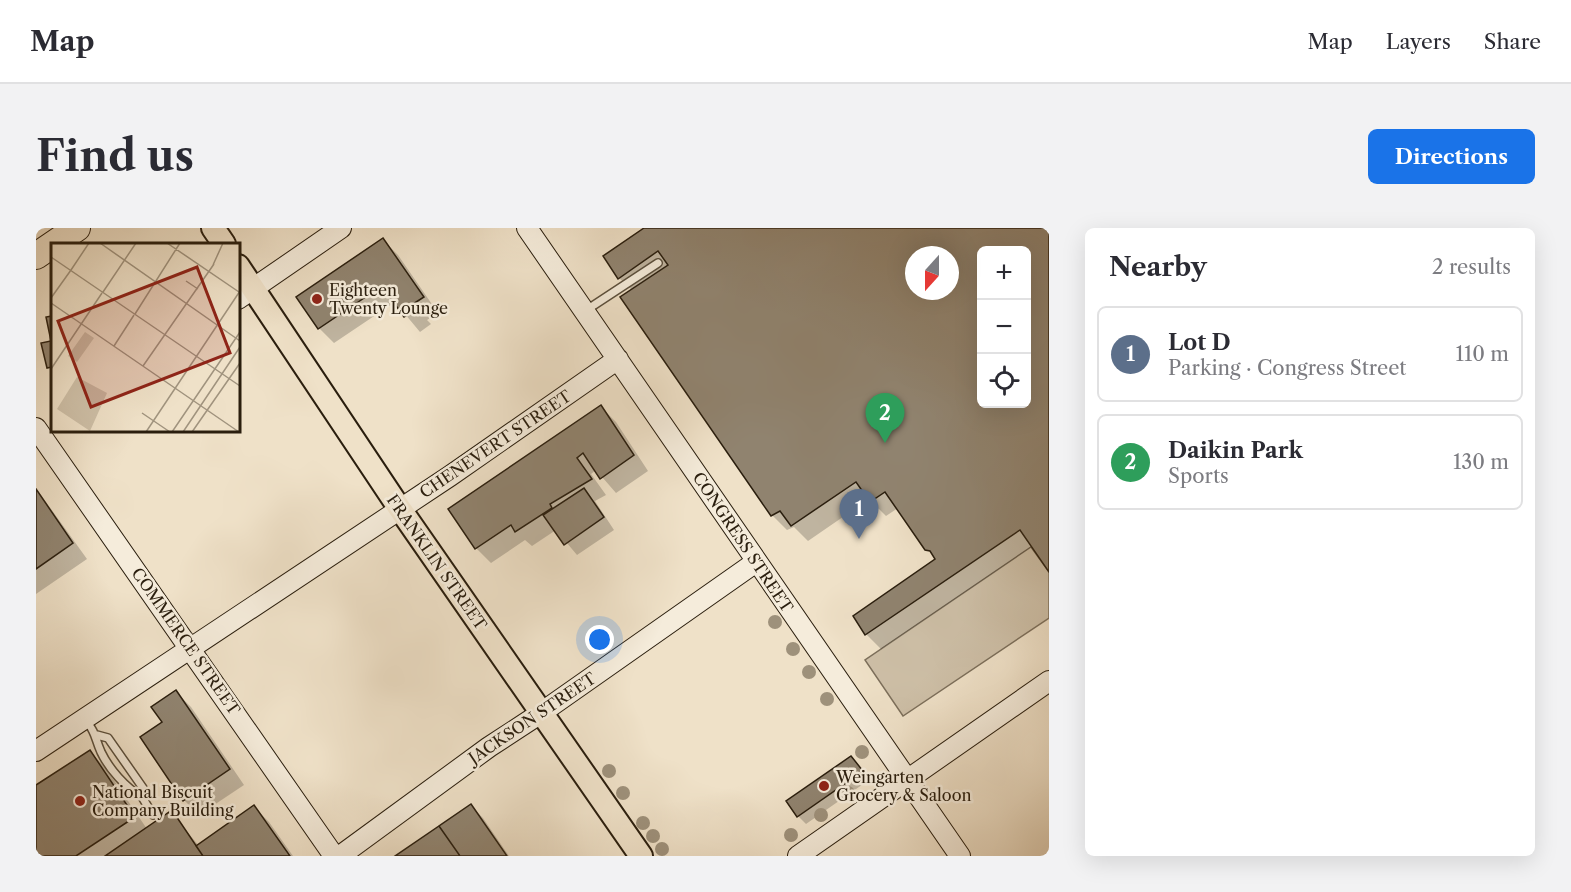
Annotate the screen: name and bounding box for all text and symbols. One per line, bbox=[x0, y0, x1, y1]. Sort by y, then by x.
text: Map bbox=[30, 24, 94, 58]
text: Map bbox=[1308, 29, 1353, 54]
text: Layers bbox=[1386, 29, 1451, 54]
text: Share bbox=[1484, 29, 1541, 54]
button: Directions bbox=[1368, 129, 1535, 184]
text: Find us bbox=[36, 130, 194, 182]
inset map bbox=[51, 243, 240, 432]
north arrow bbox=[905, 246, 959, 300]
map controls bbox=[977, 246, 1031, 408]
button: + bbox=[977, 246, 1031, 300]
text: Nearby bbox=[1109, 251, 1207, 283]
text: 2 results bbox=[1432, 255, 1511, 279]
place label: Eighteen Twenty Lounge bbox=[329, 280, 448, 318]
marker: Eighteen Twenty Lounge bbox=[310, 292, 324, 306]
button: − bbox=[977, 300, 1031, 354]
text: Lot D bbox=[1168, 329, 1231, 356]
text: 1 bbox=[1126, 342, 1135, 366]
text: 110 m bbox=[1456, 342, 1509, 366]
button: locate bbox=[977, 354, 1031, 408]
text: Parking · Congress Street bbox=[1168, 356, 1406, 380]
street label: CHENEVERT STREET bbox=[415, 386, 575, 502]
pin: 2 bbox=[866, 394, 904, 443]
text: Daikin Park bbox=[1168, 437, 1303, 464]
text: 2 bbox=[1125, 450, 1136, 474]
text: 130 m bbox=[1453, 450, 1509, 474]
text: Sports bbox=[1168, 464, 1229, 488]
street label: CONGRESS STREET bbox=[689, 468, 797, 616]
street label: FRANKLIN STREET bbox=[383, 490, 491, 634]
pin: 1 bbox=[840, 490, 878, 539]
street label: COMMERCE STREET bbox=[128, 563, 244, 719]
your location bbox=[585, 625, 614, 654]
street label: JACKSON STREET bbox=[462, 668, 600, 770]
place label: Weingarten Grocery & Saloon bbox=[835, 767, 971, 805]
marker: Weingarten Grocery & Saloon bbox=[817, 779, 831, 793]
place label: National Biscuit Company Building bbox=[92, 782, 234, 820]
marker: National Biscuit Company Building bbox=[73, 794, 87, 808]

